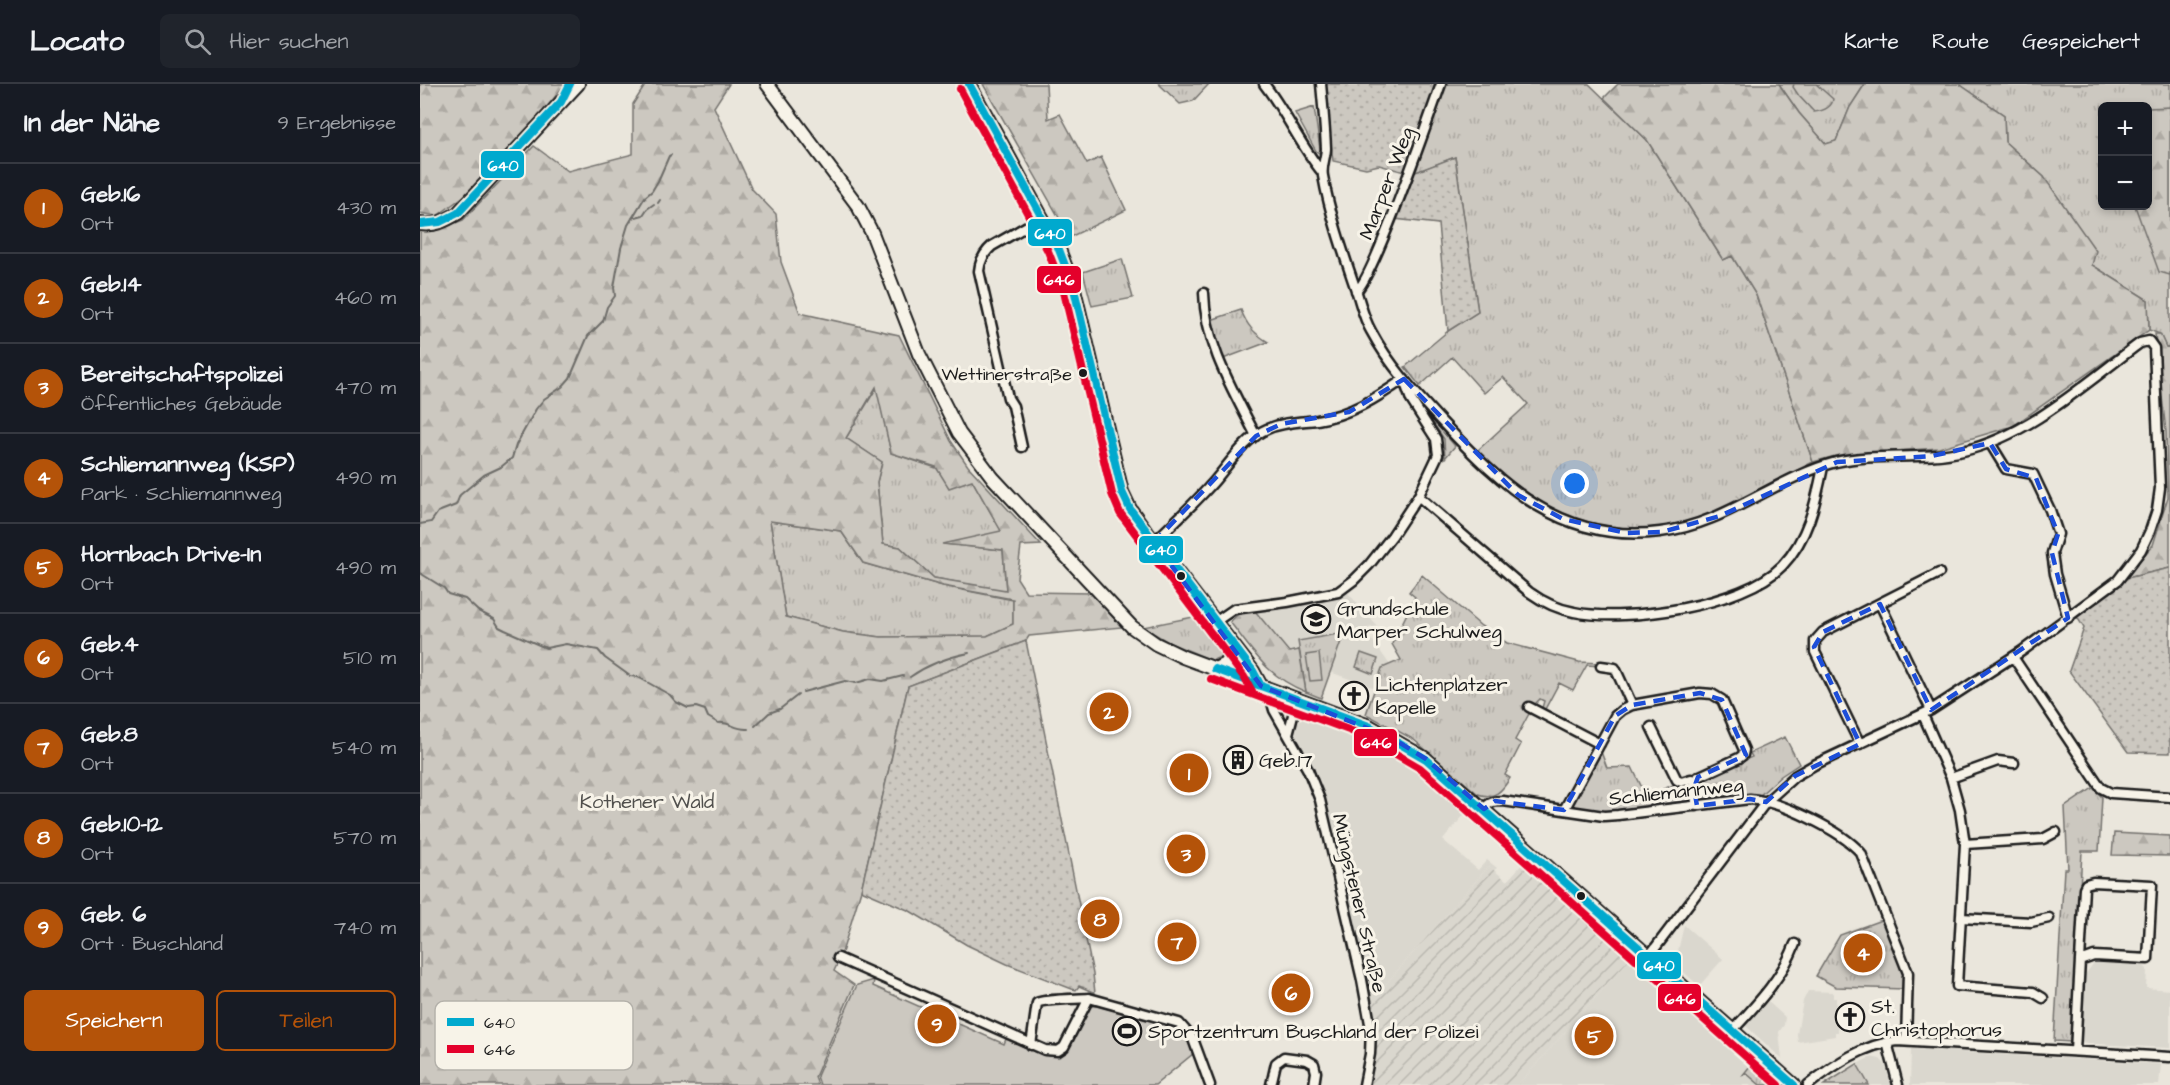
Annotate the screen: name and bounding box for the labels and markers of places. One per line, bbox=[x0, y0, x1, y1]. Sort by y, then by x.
place label: Wettinerstraße bbox=[941, 362, 1072, 387]
marker: Wettinerstraße bbox=[1077, 367, 1089, 379]
unlabelled marker bbox=[1175, 570, 1187, 582]
place label: Grundschule Marper Schulweg bbox=[1337, 595, 1502, 647]
school or university icon: Grundschule Marper Schulweg bbox=[1300, 603, 1332, 635]
place label: Lichtenplatzer Kapelle bbox=[1375, 671, 1508, 722]
church icon: Lichtenplatzer Kapelle bbox=[1338, 680, 1370, 712]
pin: 2 bbox=[1090, 690, 1128, 734]
building icon: Geb.17 bbox=[1222, 744, 1254, 776]
place label: Geb.17 bbox=[1259, 747, 1313, 775]
pin: 1 bbox=[1170, 750, 1208, 796]
pin: 3 bbox=[1166, 832, 1206, 876]
unlabelled marker bbox=[1575, 890, 1587, 902]
pin: 8 bbox=[1080, 896, 1120, 942]
pin: 7 bbox=[1158, 920, 1197, 964]
pin: 4 bbox=[1844, 930, 1882, 976]
pin: 6 bbox=[1272, 970, 1310, 1016]
place label: St. Christophorus bbox=[1871, 993, 2002, 1044]
church icon: St. Christophorus bbox=[1834, 1001, 1866, 1033]
pin: 9 bbox=[918, 1002, 956, 1046]
pin: 5 bbox=[1574, 1014, 1614, 1058]
sports icon: Sportzentrum Buschland der Polizei bbox=[1111, 1015, 1143, 1047]
place label: Sportzentrum Buschland der Polizei bbox=[1148, 1018, 1479, 1046]

